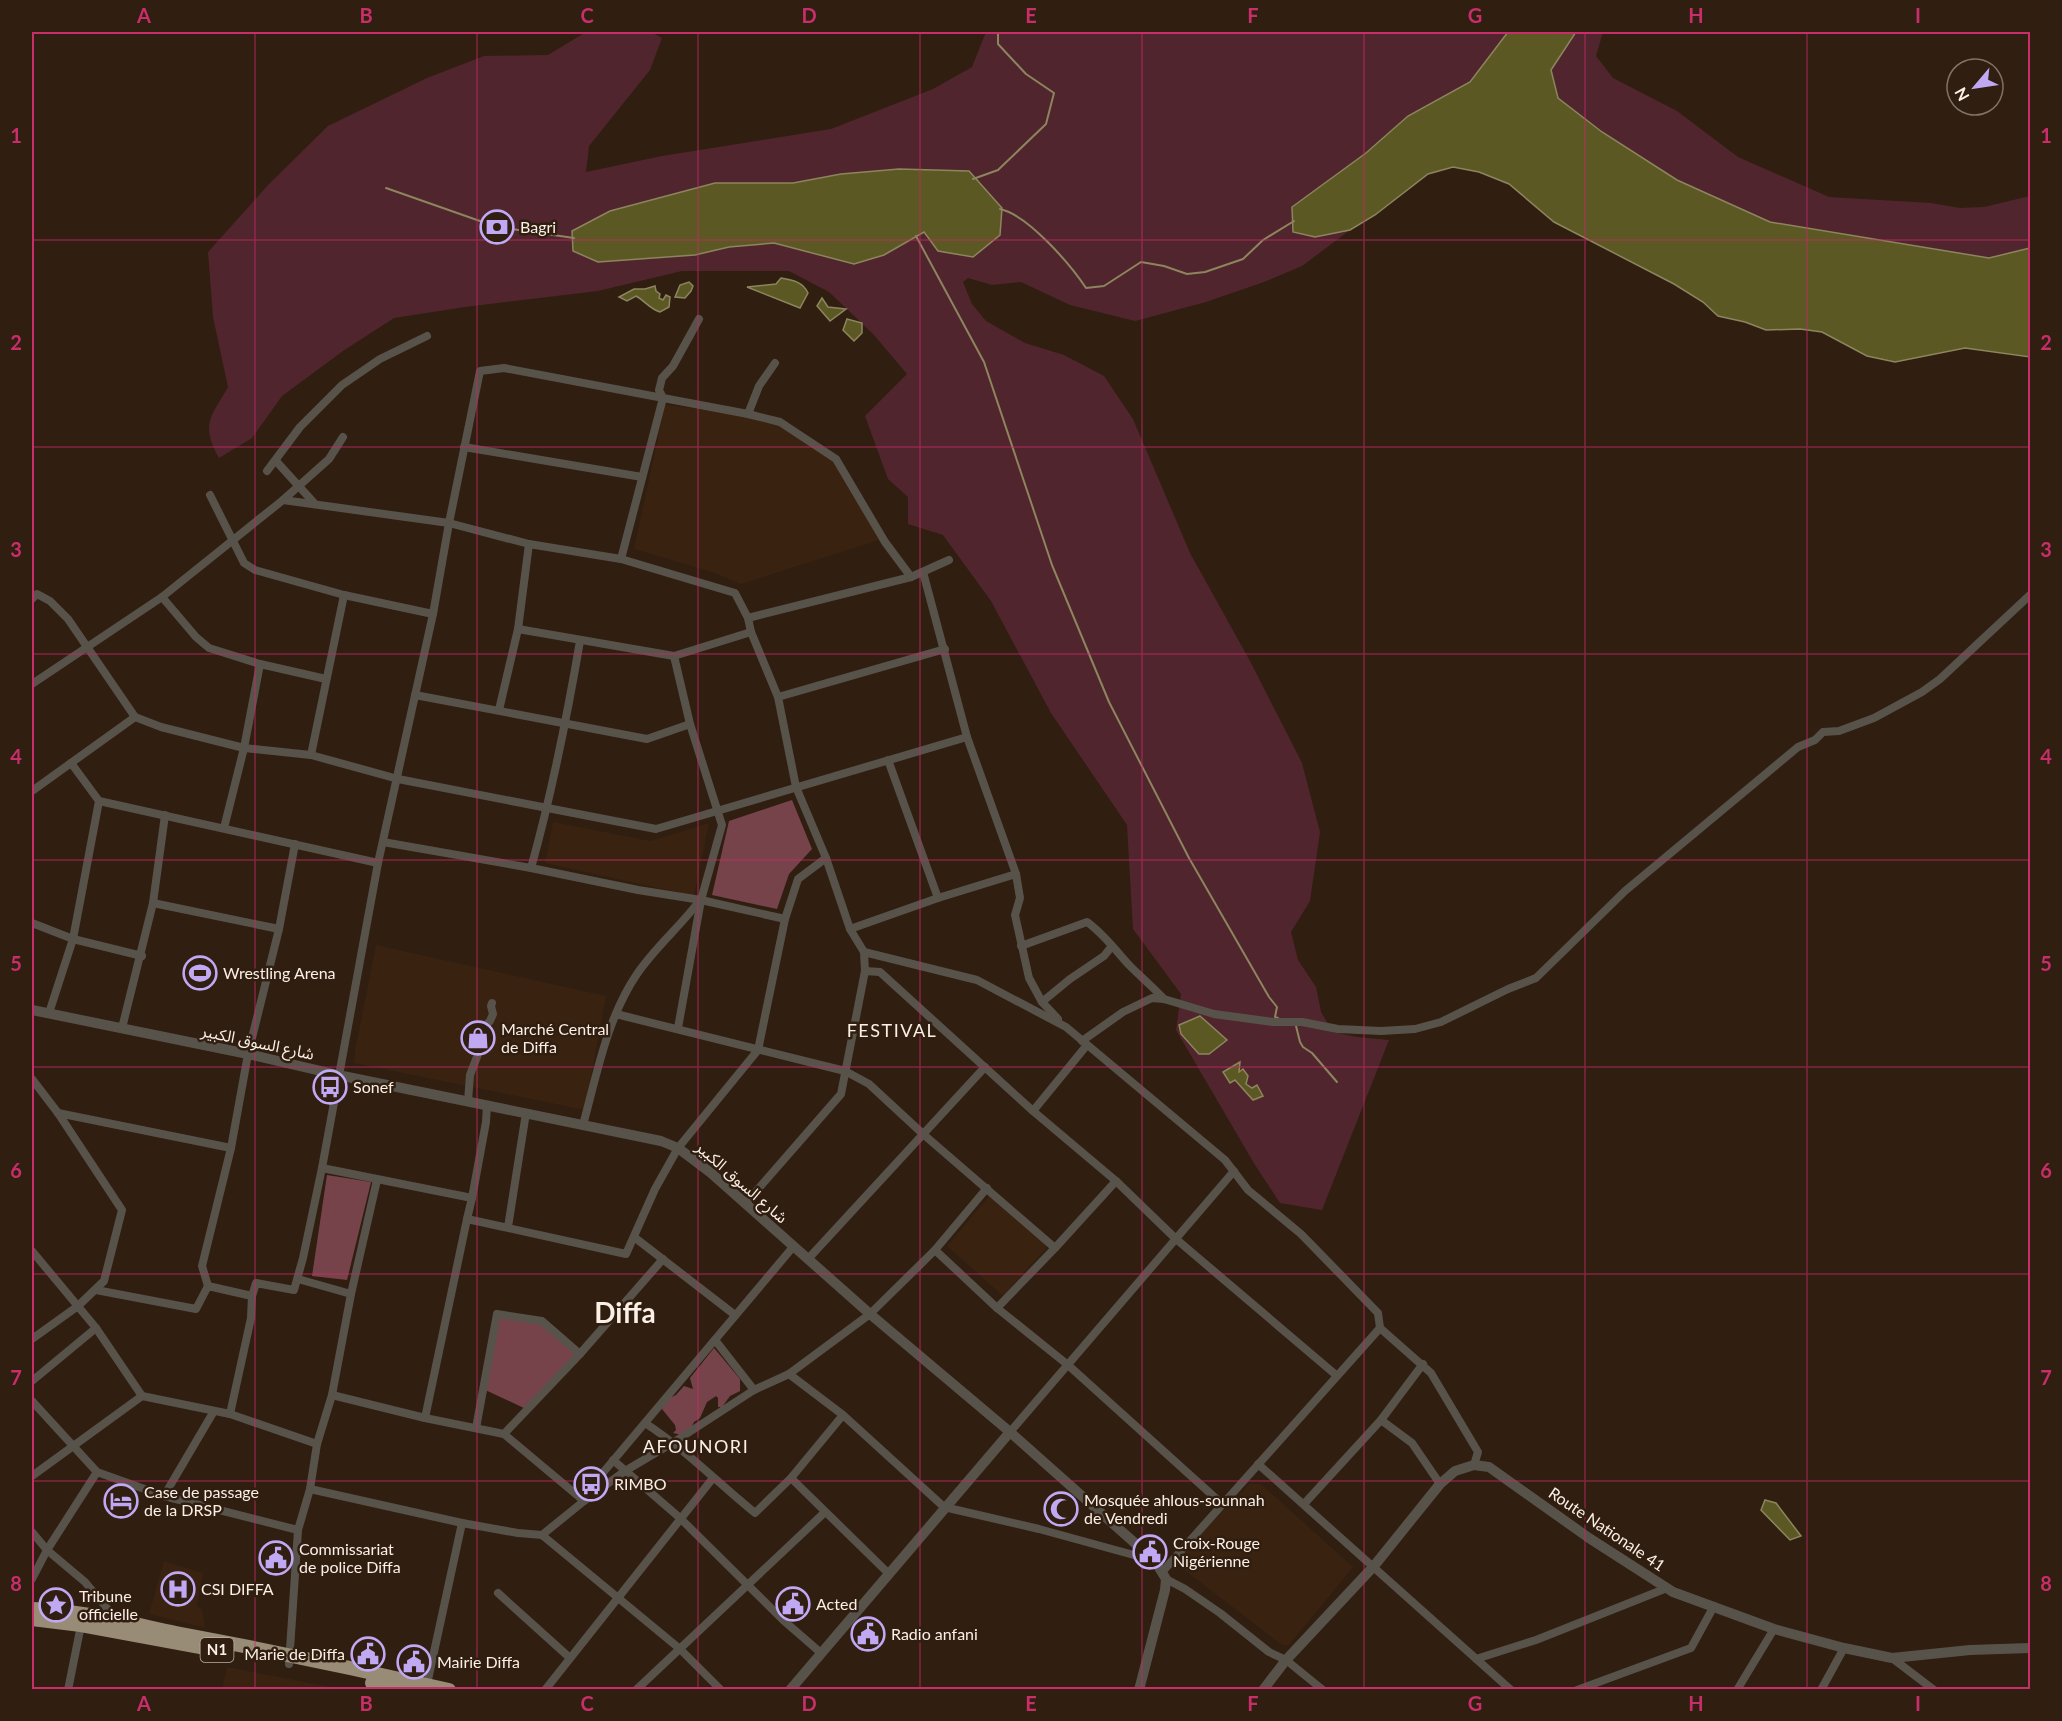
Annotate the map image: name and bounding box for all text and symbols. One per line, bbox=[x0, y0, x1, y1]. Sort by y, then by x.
text: A bbox=[136, 3, 151, 27]
text: B bbox=[359, 3, 373, 27]
text: C bbox=[580, 3, 594, 27]
text: D bbox=[801, 3, 817, 27]
text: E bbox=[1025, 3, 1037, 27]
text: F bbox=[1247, 3, 1259, 27]
text: G bbox=[1468, 3, 1482, 27]
text: H bbox=[1688, 3, 1704, 27]
text: I bbox=[1915, 3, 1921, 27]
north arrow bbox=[1945, 57, 2005, 117]
text: N bbox=[1950, 85, 1973, 105]
text: 1 bbox=[10, 123, 22, 147]
text: 1 bbox=[2040, 123, 2052, 147]
bank icon: Bagri bbox=[479, 209, 515, 245]
place label: Bagri bbox=[520, 217, 556, 236]
text: 2 bbox=[10, 330, 22, 354]
text: 2 bbox=[2040, 330, 2052, 354]
text: 3 bbox=[10, 537, 22, 561]
text: 3 bbox=[2040, 537, 2052, 561]
text: 4 bbox=[10, 744, 22, 768]
text: 4 bbox=[2040, 744, 2052, 768]
text: 5 bbox=[10, 951, 22, 975]
text: 5 bbox=[2040, 951, 2052, 975]
sports icon: Wrestling Arena bbox=[182, 955, 218, 991]
place label: Wrestling Arena bbox=[223, 963, 336, 982]
place label: Marché Central de Diffa bbox=[501, 1019, 609, 1056]
district label: FESTIVAL bbox=[847, 1019, 937, 1041]
street label: شارع السوق الكبير bbox=[198, 1020, 316, 1067]
shop icon: Marché Central de Diffa bbox=[460, 1020, 496, 1056]
bus stop icon: Sonef bbox=[312, 1069, 348, 1105]
place label: Sonef bbox=[353, 1077, 394, 1096]
street label: شارع السوق الكبير bbox=[689, 1136, 792, 1229]
text: 6 bbox=[10, 1158, 22, 1182]
text: 6 bbox=[2040, 1158, 2052, 1182]
district label: Diffa bbox=[594, 1295, 656, 1329]
text: 7 bbox=[10, 1365, 22, 1389]
text: 7 bbox=[2040, 1365, 2052, 1389]
district label: AFOUNORI bbox=[643, 1435, 749, 1457]
bus stop icon: RIMBO bbox=[573, 1466, 609, 1502]
place label: RIMBO bbox=[614, 1474, 667, 1493]
place label: Case de passage de la DRSP bbox=[144, 1482, 259, 1519]
hotel icon: Case de passage de la DRSP bbox=[103, 1483, 139, 1519]
street label: Route Nationale 41 bbox=[1545, 1483, 1669, 1575]
place label: Mosquée ahlous-sounnah de Vendredi bbox=[1084, 1490, 1265, 1527]
mosque icon: Mosquée ahlous-sounnah de Vendredi bbox=[1043, 1491, 1079, 1527]
place label: Croix-Rouge Nigérienne bbox=[1173, 1533, 1260, 1570]
public building icon: Croix-Rouge Nigérienne bbox=[1132, 1534, 1168, 1570]
place label: Commissariat de police Diffa bbox=[299, 1539, 401, 1576]
public building icon: Commissariat de police Diffa bbox=[258, 1540, 294, 1576]
text: 8 bbox=[10, 1571, 22, 1595]
hospital icon: CSI DIFFA bbox=[160, 1571, 196, 1607]
text: 8 bbox=[2040, 1571, 2052, 1595]
place label: CSI DIFFA bbox=[201, 1579, 274, 1598]
place label: Tribune officielle bbox=[79, 1586, 138, 1623]
public building icon: Acted bbox=[775, 1586, 811, 1622]
place icon: Tribune officielle bbox=[38, 1587, 74, 1623]
place label: Acted bbox=[816, 1594, 857, 1613]
public building icon: Radio anfani bbox=[850, 1616, 886, 1652]
place label: Radio anfani bbox=[891, 1624, 978, 1643]
public building icon: Marie de Diffa bbox=[350, 1636, 386, 1672]
road number: N1 bbox=[200, 1638, 234, 1662]
place label: Marie de Diffa bbox=[244, 1644, 345, 1663]
public building icon: Mairie Diffa bbox=[396, 1644, 432, 1680]
place label: Mairie Diffa bbox=[437, 1652, 520, 1671]
text: A bbox=[136, 1691, 151, 1715]
text: B bbox=[359, 1691, 373, 1715]
text: C bbox=[580, 1691, 594, 1715]
text: D bbox=[801, 1691, 817, 1715]
text: E bbox=[1025, 1691, 1037, 1715]
text: F bbox=[1247, 1691, 1259, 1715]
text: G bbox=[1468, 1691, 1482, 1715]
text: H bbox=[1688, 1691, 1704, 1715]
text: I bbox=[1915, 1691, 1921, 1715]

